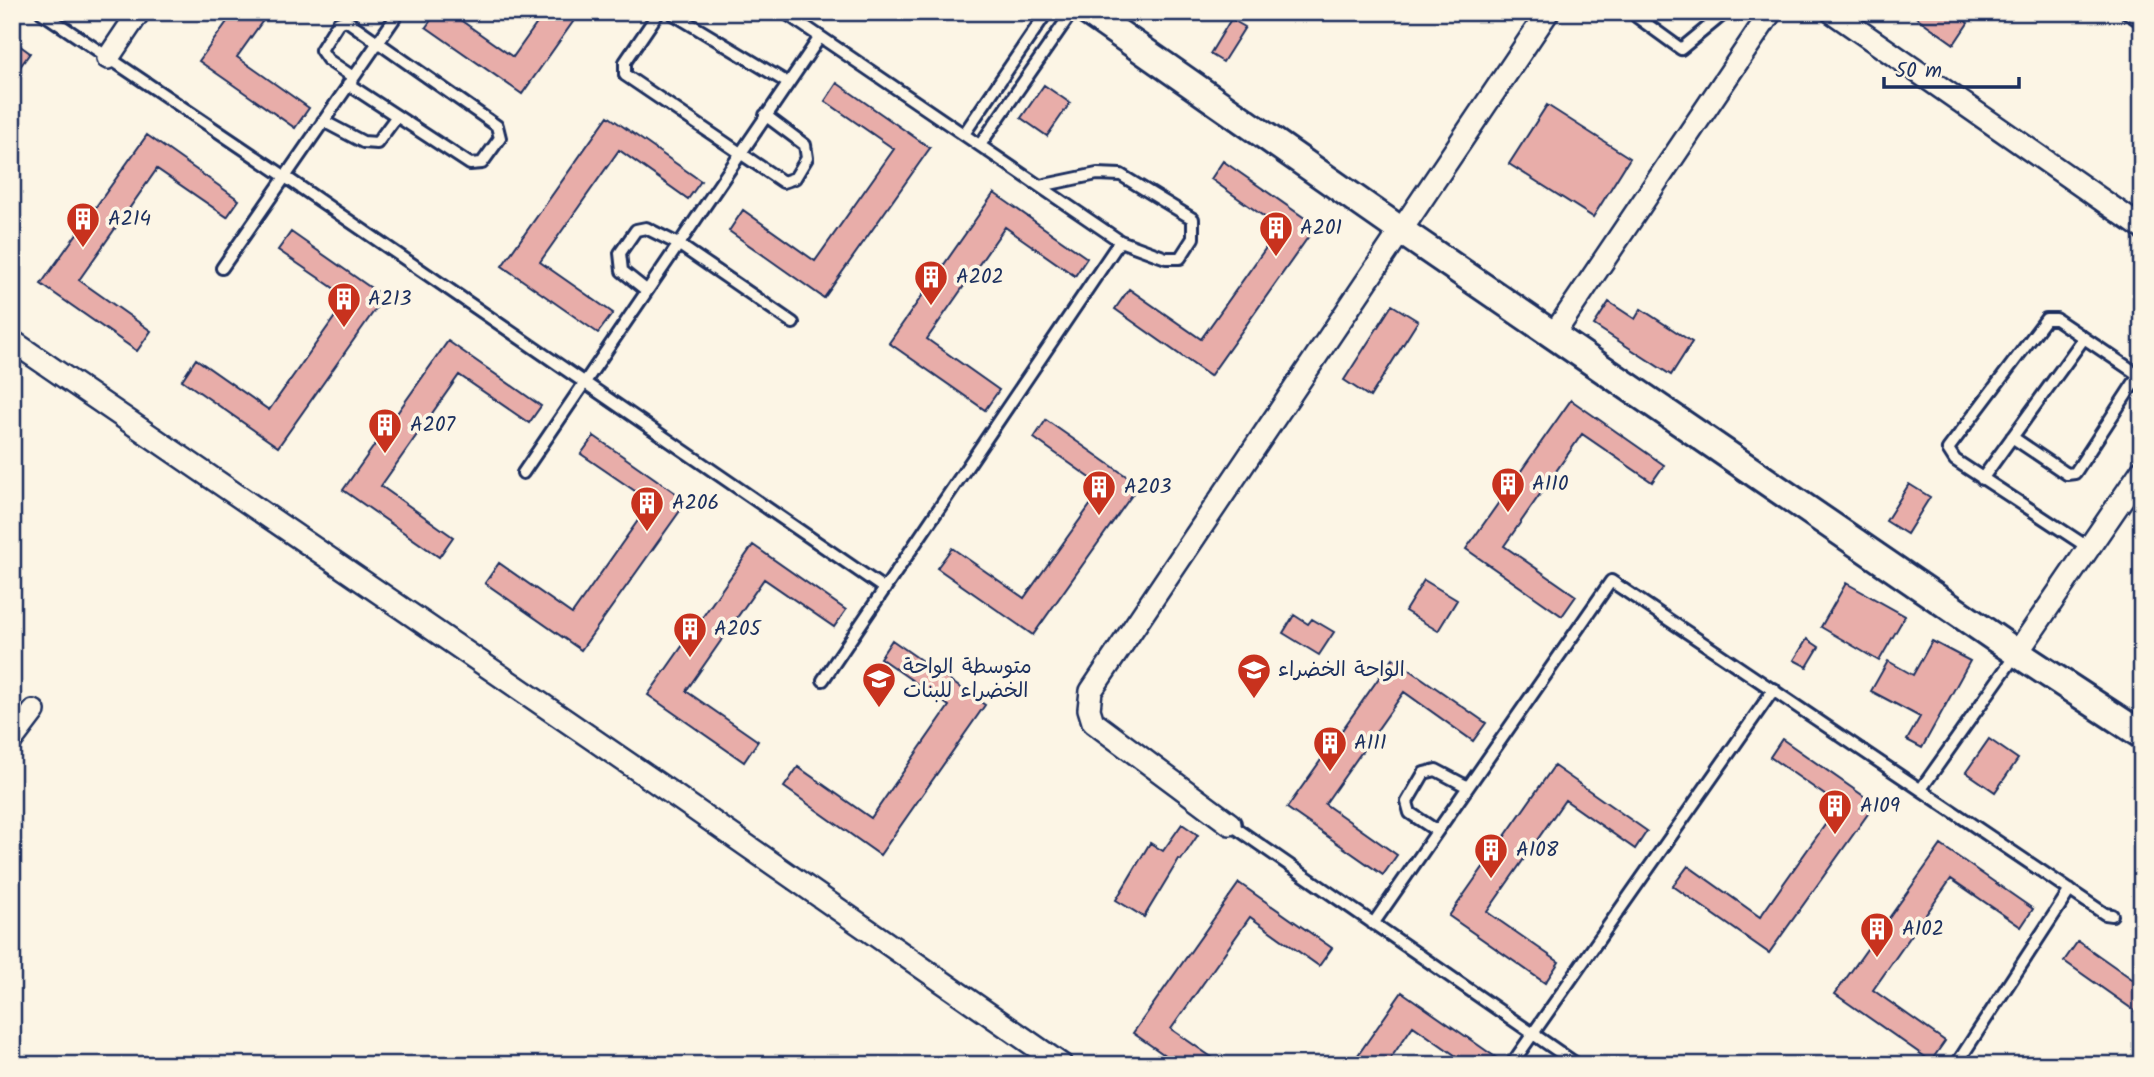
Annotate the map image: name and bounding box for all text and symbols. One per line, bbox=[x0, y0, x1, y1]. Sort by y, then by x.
scale bar bbox=[1884, 46, 2019, 90]
text: 50 m bbox=[1895, 55, 1942, 88]
building icon: A214 bbox=[64, 200, 102, 249]
place label: A214 bbox=[108, 203, 151, 236]
building icon: A201 bbox=[1257, 209, 1295, 258]
place label: A201 bbox=[1300, 212, 1342, 245]
building icon: A202 bbox=[912, 258, 950, 307]
place label: A202 bbox=[956, 261, 1004, 294]
building icon: A213 bbox=[325, 280, 363, 329]
place label: A213 bbox=[368, 283, 412, 316]
building icon: A207 bbox=[366, 406, 404, 455]
place label: A207 bbox=[410, 409, 456, 442]
building icon: A110 bbox=[1489, 465, 1527, 514]
building icon: A203 bbox=[1080, 468, 1118, 517]
place label: A110 bbox=[1532, 468, 1568, 501]
place label: A203 bbox=[1124, 471, 1171, 504]
building icon: A206 bbox=[628, 484, 666, 533]
place label: A206 bbox=[672, 487, 719, 520]
building icon: A205 bbox=[671, 610, 709, 659]
place label: A205 bbox=[714, 613, 762, 646]
place label: متوسطة الواحة الخضراء للبنات bbox=[903, 651, 1032, 708]
school or university icon: الواحة الخضراء bbox=[1235, 651, 1273, 700]
place label: الواحة الخضراء bbox=[1278, 654, 1405, 687]
school or university icon: متوسطة الواحة الخضراء للبنات bbox=[860, 660, 898, 709]
building icon: A111 bbox=[1311, 724, 1349, 773]
place label: A111 bbox=[1354, 727, 1387, 760]
building icon: A109 bbox=[1816, 787, 1854, 836]
place label: A109 bbox=[1860, 790, 1900, 823]
building icon: A108 bbox=[1472, 831, 1510, 880]
place label: A108 bbox=[1516, 834, 1559, 867]
building icon: A102 bbox=[1858, 910, 1896, 959]
place label: A102 bbox=[1902, 913, 1944, 946]

